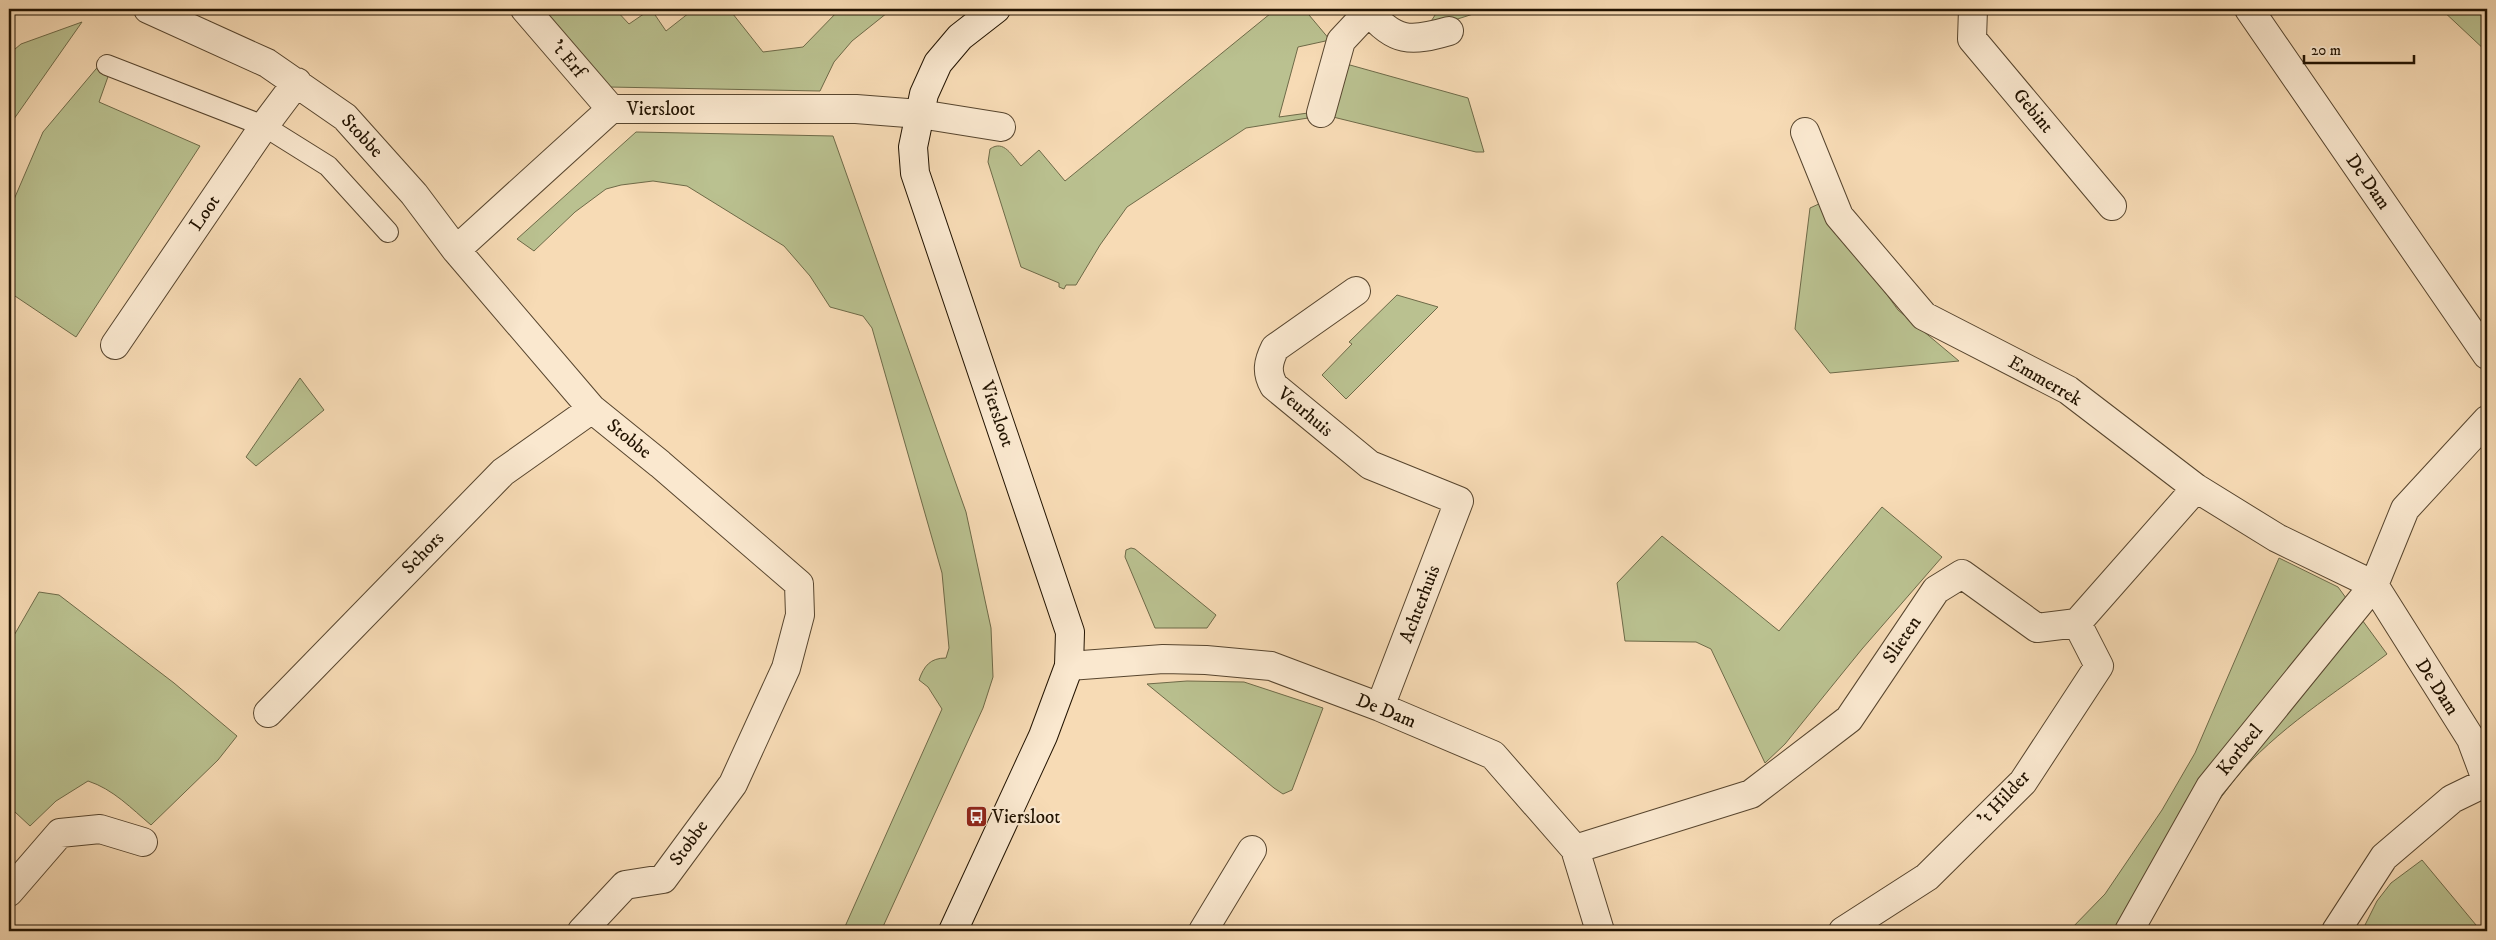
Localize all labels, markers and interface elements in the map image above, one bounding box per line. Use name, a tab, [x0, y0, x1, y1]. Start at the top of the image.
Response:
scale bar	[2304, 32, 2414, 64]
street label: 't Erf	[546, 36, 592, 85]
text: 20 m	[2311, 41, 2341, 60]
street label: Gebint	[2008, 84, 2058, 138]
street label: Viersloot	[626, 98, 695, 121]
street label: Stobbe	[336, 110, 388, 163]
street label: De Dam	[2341, 150, 2395, 214]
street label: Loot	[185, 191, 225, 235]
street label: Emmerrek	[2004, 351, 2086, 412]
street label: Viersloot	[975, 377, 1019, 450]
street label: Veurhuis	[1272, 382, 1337, 442]
street label: Stobbe	[602, 414, 656, 464]
street label: Schors	[397, 527, 449, 579]
street label: Achterhuis	[1395, 562, 1445, 646]
street label: Slieten	[1878, 612, 1926, 668]
street label: De Dam	[2410, 654, 2464, 720]
street label: De Dam	[1353, 689, 1419, 733]
street label: Korbeel	[2212, 719, 2268, 780]
street label: 't Hilder	[1973, 766, 2035, 830]
bus stop icon: Viersloot	[964, 805, 988, 829]
place label: Viersloot	[991, 806, 1060, 829]
street label: Stobbe	[665, 816, 713, 870]

